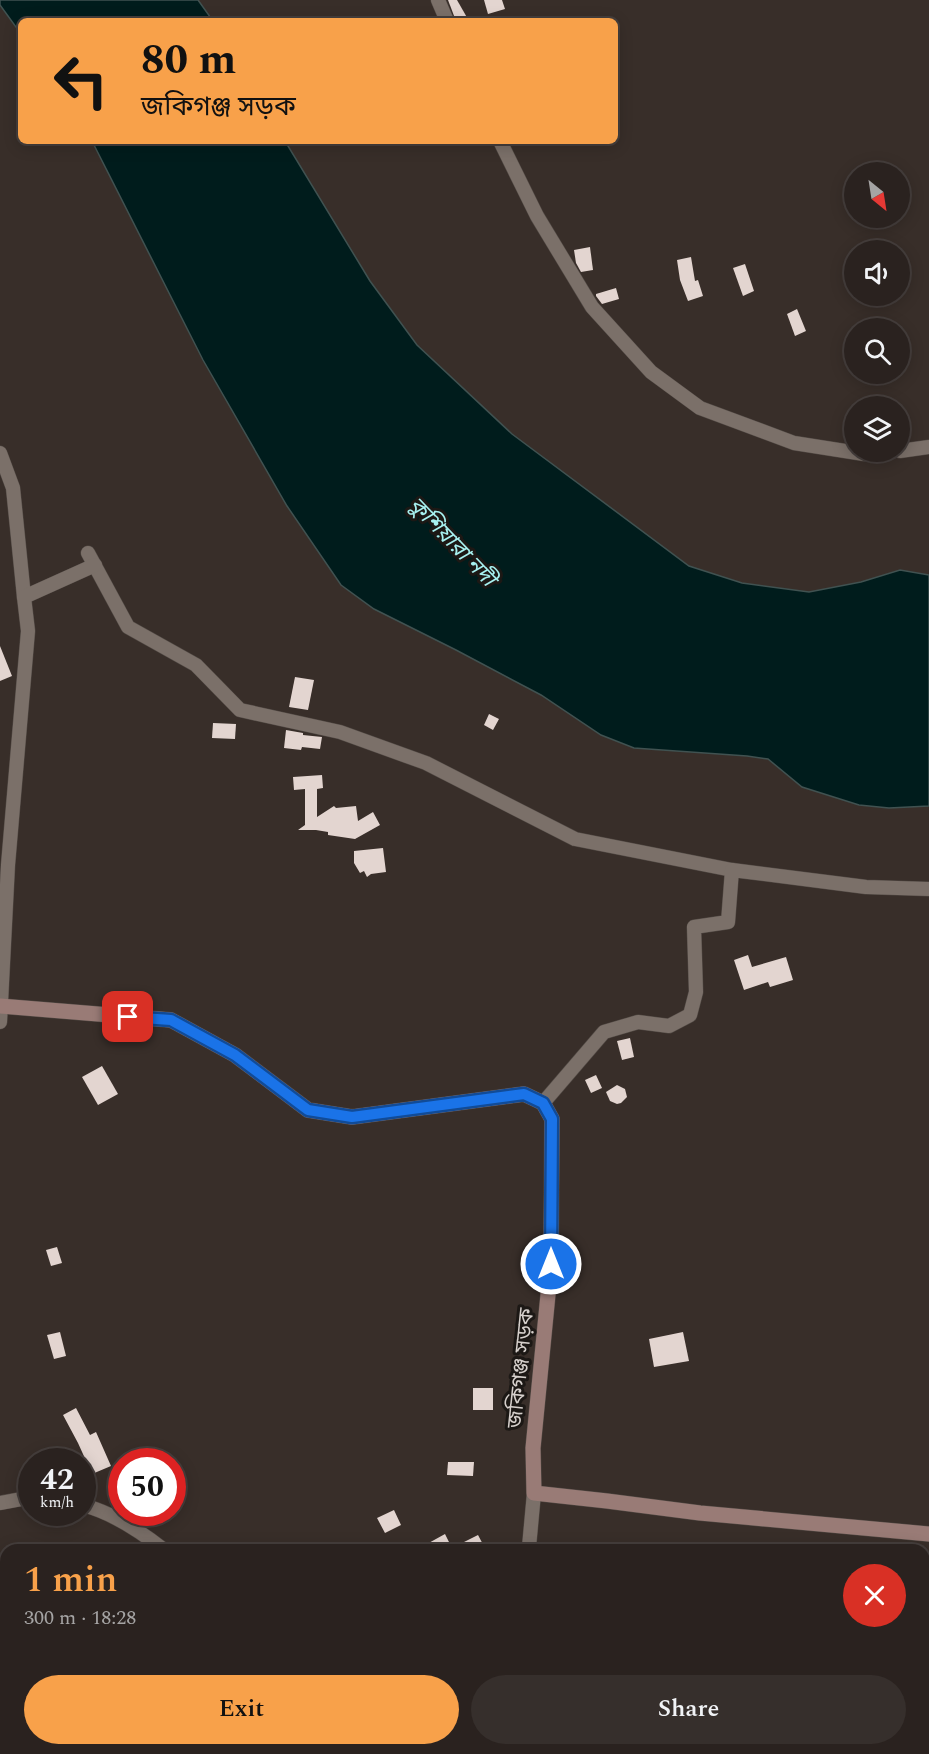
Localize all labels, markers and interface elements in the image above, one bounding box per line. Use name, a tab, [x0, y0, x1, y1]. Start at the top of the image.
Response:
text: 80 m	[141, 29, 236, 92]
icon: left	[42, 42, 120, 120]
text: জকিগঞ্জ সড়ক	[141, 86, 296, 128]
north arrow	[844, 162, 910, 228]
map controls	[844, 162, 910, 462]
button: sound	[844, 240, 910, 306]
button: search	[844, 318, 910, 384]
button: layers	[844, 396, 910, 462]
water label: কুশিয়ারা নদী	[401, 490, 506, 597]
pin	[102, 991, 153, 1042]
icon: arrive	[111, 1000, 144, 1033]
position arrow	[519, 1232, 583, 1296]
street label: জকিগঞ্জ সড়ক	[499, 1305, 543, 1431]
speed limit sign: 50	[108, 1448, 186, 1526]
text: 42	[40, 1457, 74, 1503]
text: km/h	[40, 1491, 74, 1514]
text: 1 min	[24, 1553, 117, 1608]
button: close	[843, 1564, 906, 1627]
text: 300 m · 18:28	[24, 1603, 136, 1633]
button: Exit	[24, 1675, 459, 1744]
button: Share	[471, 1675, 906, 1744]

